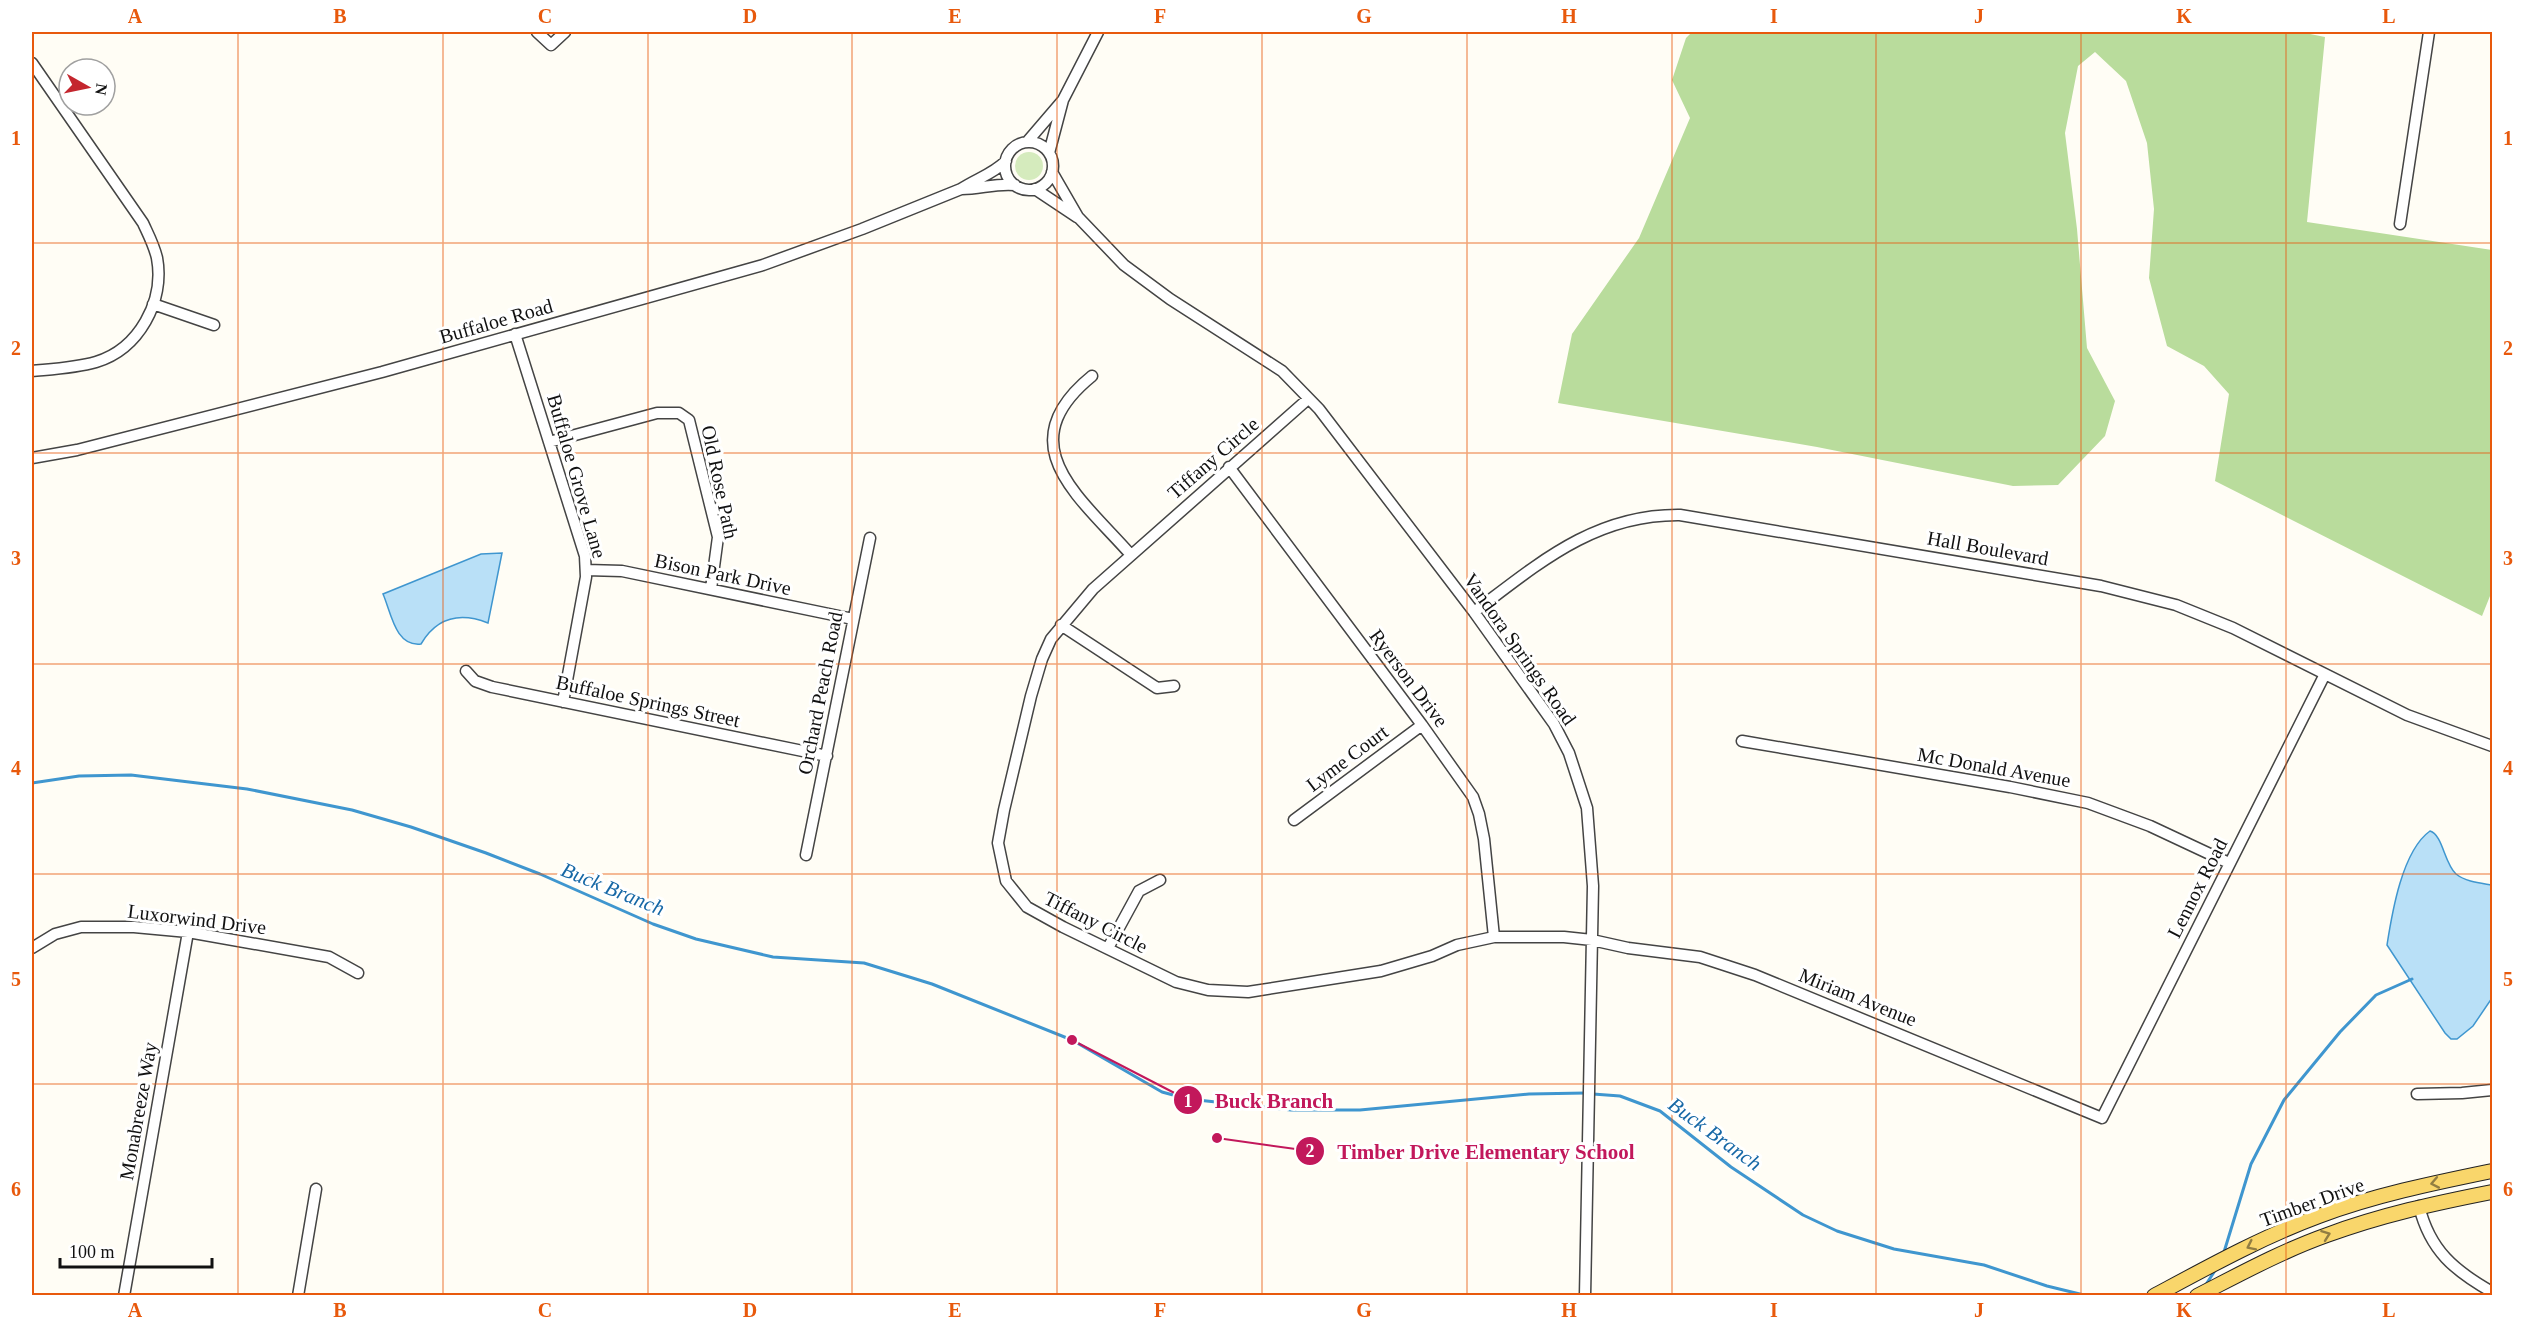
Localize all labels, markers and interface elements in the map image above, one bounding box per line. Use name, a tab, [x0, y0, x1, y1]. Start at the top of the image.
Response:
text: A	[128, 5, 143, 27]
text: B	[333, 5, 347, 27]
text: C	[538, 5, 552, 27]
text: D	[743, 5, 757, 27]
text: E	[948, 5, 962, 27]
text: F	[1154, 5, 1166, 27]
text: G	[1356, 5, 1372, 27]
text: H	[1561, 5, 1577, 27]
text: I	[1770, 5, 1778, 27]
text: J	[1974, 5, 1984, 27]
text: K	[2176, 5, 2192, 27]
text: L	[2382, 5, 2396, 27]
north arrow	[57, 57, 117, 117]
text: N	[92, 82, 111, 97]
text: 1	[11, 127, 21, 149]
text: 1	[2503, 127, 2513, 149]
street label: Buffaloe Road	[437, 294, 555, 348]
text: 2	[11, 337, 21, 359]
text: 2	[2503, 337, 2513, 359]
street label: Buffaloe Grove Lane	[543, 391, 611, 561]
street label: Tiffany Circle	[1163, 413, 1264, 504]
street label: Old Rose Path	[697, 423, 743, 541]
street label: Hall Boulevard	[1926, 527, 2050, 569]
text: 3	[11, 547, 21, 569]
text: 3	[2503, 547, 2513, 569]
street label: Bison Park Drive	[653, 549, 793, 599]
street label: Vandora Springs Road	[1459, 569, 1581, 730]
street label: Orchard Peach Road	[793, 610, 847, 776]
street label: Ryerson Drive	[1364, 625, 1453, 732]
street label: Buffaloe Springs Street	[554, 671, 742, 732]
street label: Lyme Court	[1302, 720, 1393, 797]
street label: Mc Donald Avenue	[1916, 743, 2072, 791]
text: 4	[11, 757, 21, 779]
text: 4	[2503, 757, 2513, 779]
street label: Lennox Road	[2163, 835, 2231, 941]
water label: Buck Branch	[558, 857, 668, 921]
street label: Tiffany Circle	[1040, 887, 1151, 958]
street label: Luxorwind Drive	[126, 900, 268, 938]
street label: Miriam Avenue	[1796, 963, 1920, 1031]
text: 5	[11, 968, 21, 990]
text: 5	[2503, 968, 2513, 990]
street label: Monabreeze Way	[115, 1040, 162, 1182]
callout: Buck Branch	[1173, 1081, 1345, 1120]
text: Buck Branch	[1215, 1089, 1334, 1113]
text: 1	[1184, 1091, 1193, 1111]
water label: Buck Branch	[1664, 1092, 1766, 1176]
callout: Timber Drive Elementary School	[1295, 1132, 1647, 1171]
text: Timber Drive Elementary School	[1337, 1140, 1635, 1164]
text: 2	[1306, 1141, 1315, 1161]
street label: Timber Drive	[2257, 1173, 2367, 1231]
one-way arrow	[2430, 1176, 2440, 1189]
text: 6	[11, 1178, 21, 1200]
text: 6	[2503, 1178, 2513, 1200]
one-way arrow	[2321, 1230, 2331, 1243]
scale bar	[60, 1231, 212, 1269]
one-way arrow	[2246, 1238, 2257, 1250]
text: 100 m	[69, 1242, 115, 1262]
text: A	[128, 1299, 143, 1321]
text: B	[333, 1299, 347, 1321]
text: C	[538, 1299, 552, 1321]
text: D	[743, 1299, 757, 1321]
text: E	[948, 1299, 962, 1321]
text: F	[1154, 1299, 1166, 1321]
text: G	[1356, 1299, 1372, 1321]
text: H	[1561, 1299, 1577, 1321]
text: I	[1770, 1299, 1778, 1321]
text: J	[1974, 1299, 1984, 1321]
text: K	[2176, 1299, 2192, 1321]
text: L	[2382, 1299, 2396, 1321]

